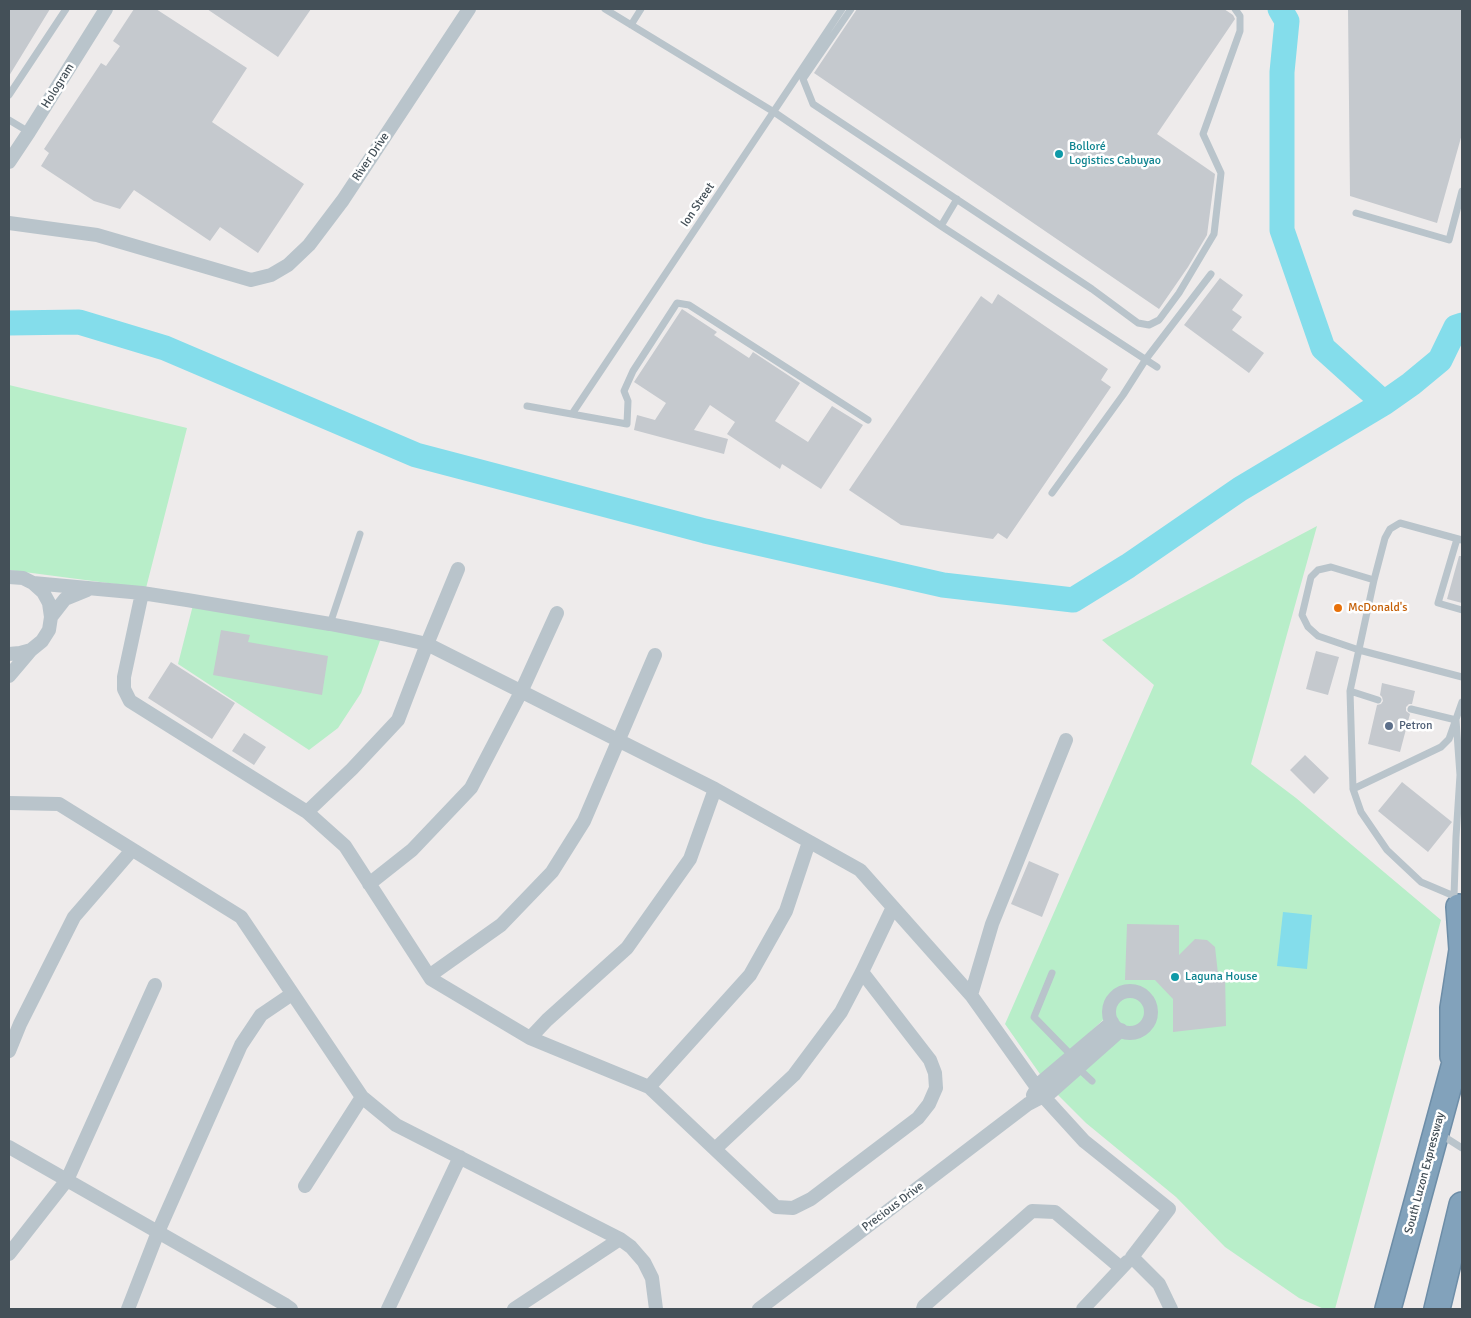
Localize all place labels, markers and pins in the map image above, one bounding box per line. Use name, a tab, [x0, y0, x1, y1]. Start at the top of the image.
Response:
place label: Bolloré Logistics Cabuyao	[1069, 140, 1161, 168]
marker: Bolloré Logistics Cabuyao	[1053, 148, 1065, 160]
place label: McDonald's	[1348, 601, 1408, 615]
marker: McDonald's	[1332, 602, 1344, 614]
place label: Petron	[1399, 719, 1433, 733]
marker: Petron	[1383, 720, 1395, 732]
place label: Laguna House	[1185, 970, 1258, 984]
marker: Laguna House	[1169, 971, 1181, 983]

